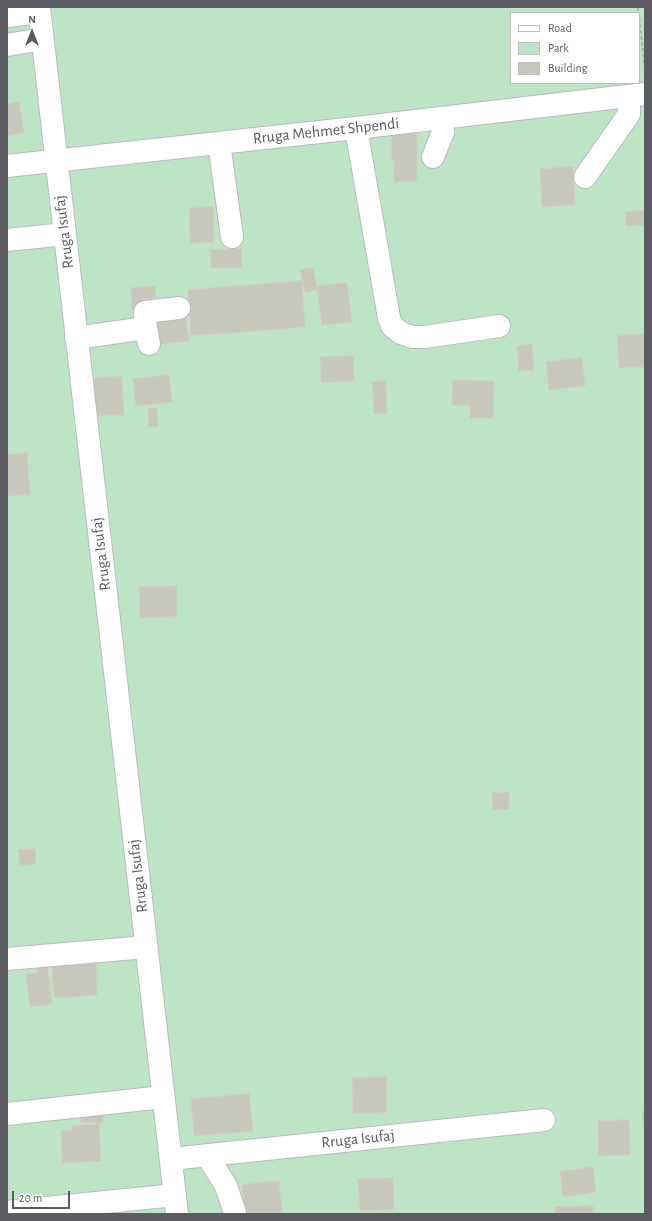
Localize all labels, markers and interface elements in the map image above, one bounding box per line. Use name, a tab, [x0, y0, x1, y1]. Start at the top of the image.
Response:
north arrow	[12, 12, 52, 52]
legend	[510, 12, 640, 84]
text: N	[28, 14, 36, 25]
text: Road	[548, 22, 572, 34]
text: Park	[548, 42, 569, 54]
text: Building	[548, 62, 588, 74]
street label: Rruga Mehmet Shpendi	[252, 114, 400, 148]
street label: Rruga Isufaj	[50, 194, 78, 270]
street label: Rruga Isufaj	[87, 516, 115, 592]
street label: Rruga Isufaj	[124, 838, 152, 914]
street label: Rruga Isufaj	[320, 1126, 396, 1152]
scale bar	[14, 1183, 72, 1209]
text: 20 m	[19, 1192, 42, 1204]

